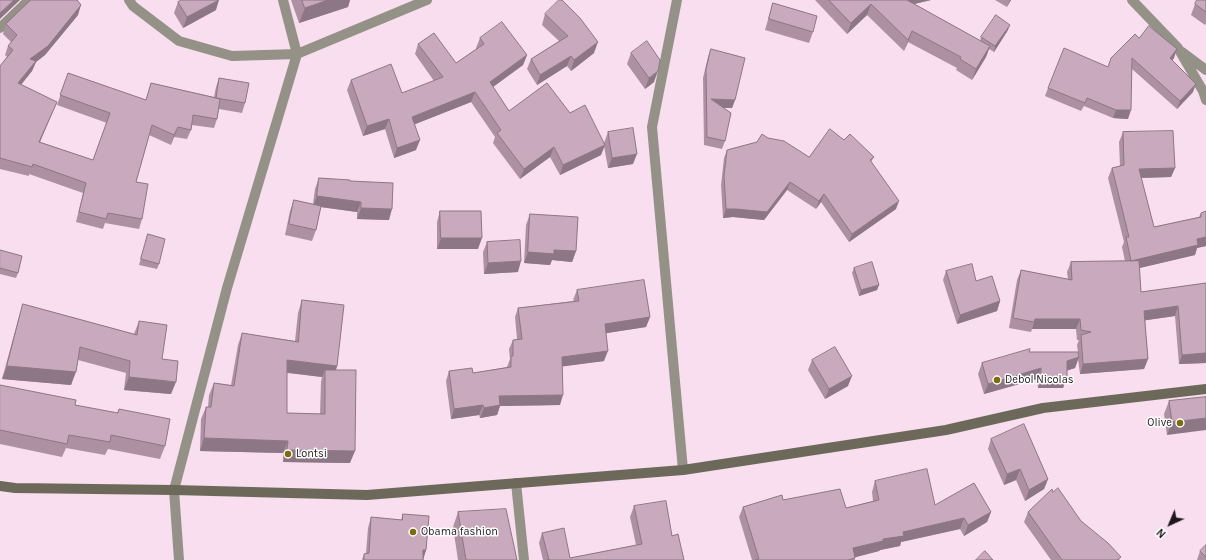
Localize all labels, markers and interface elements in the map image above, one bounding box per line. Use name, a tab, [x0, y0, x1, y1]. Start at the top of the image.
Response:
place label: Debol Nicolas	[1005, 373, 1074, 387]
marker: Debol Nicolas	[992, 375, 1002, 385]
place label: Olive	[1147, 416, 1172, 430]
marker: Olive	[1175, 418, 1185, 428]
place label: Lontsi	[296, 447, 327, 461]
marker: Lontsi	[283, 449, 293, 459]
north arrow	[1150, 504, 1190, 544]
place label: Obama fashion	[421, 525, 498, 539]
text: N	[1154, 526, 1169, 540]
marker: Obama fashion	[408, 527, 418, 537]

